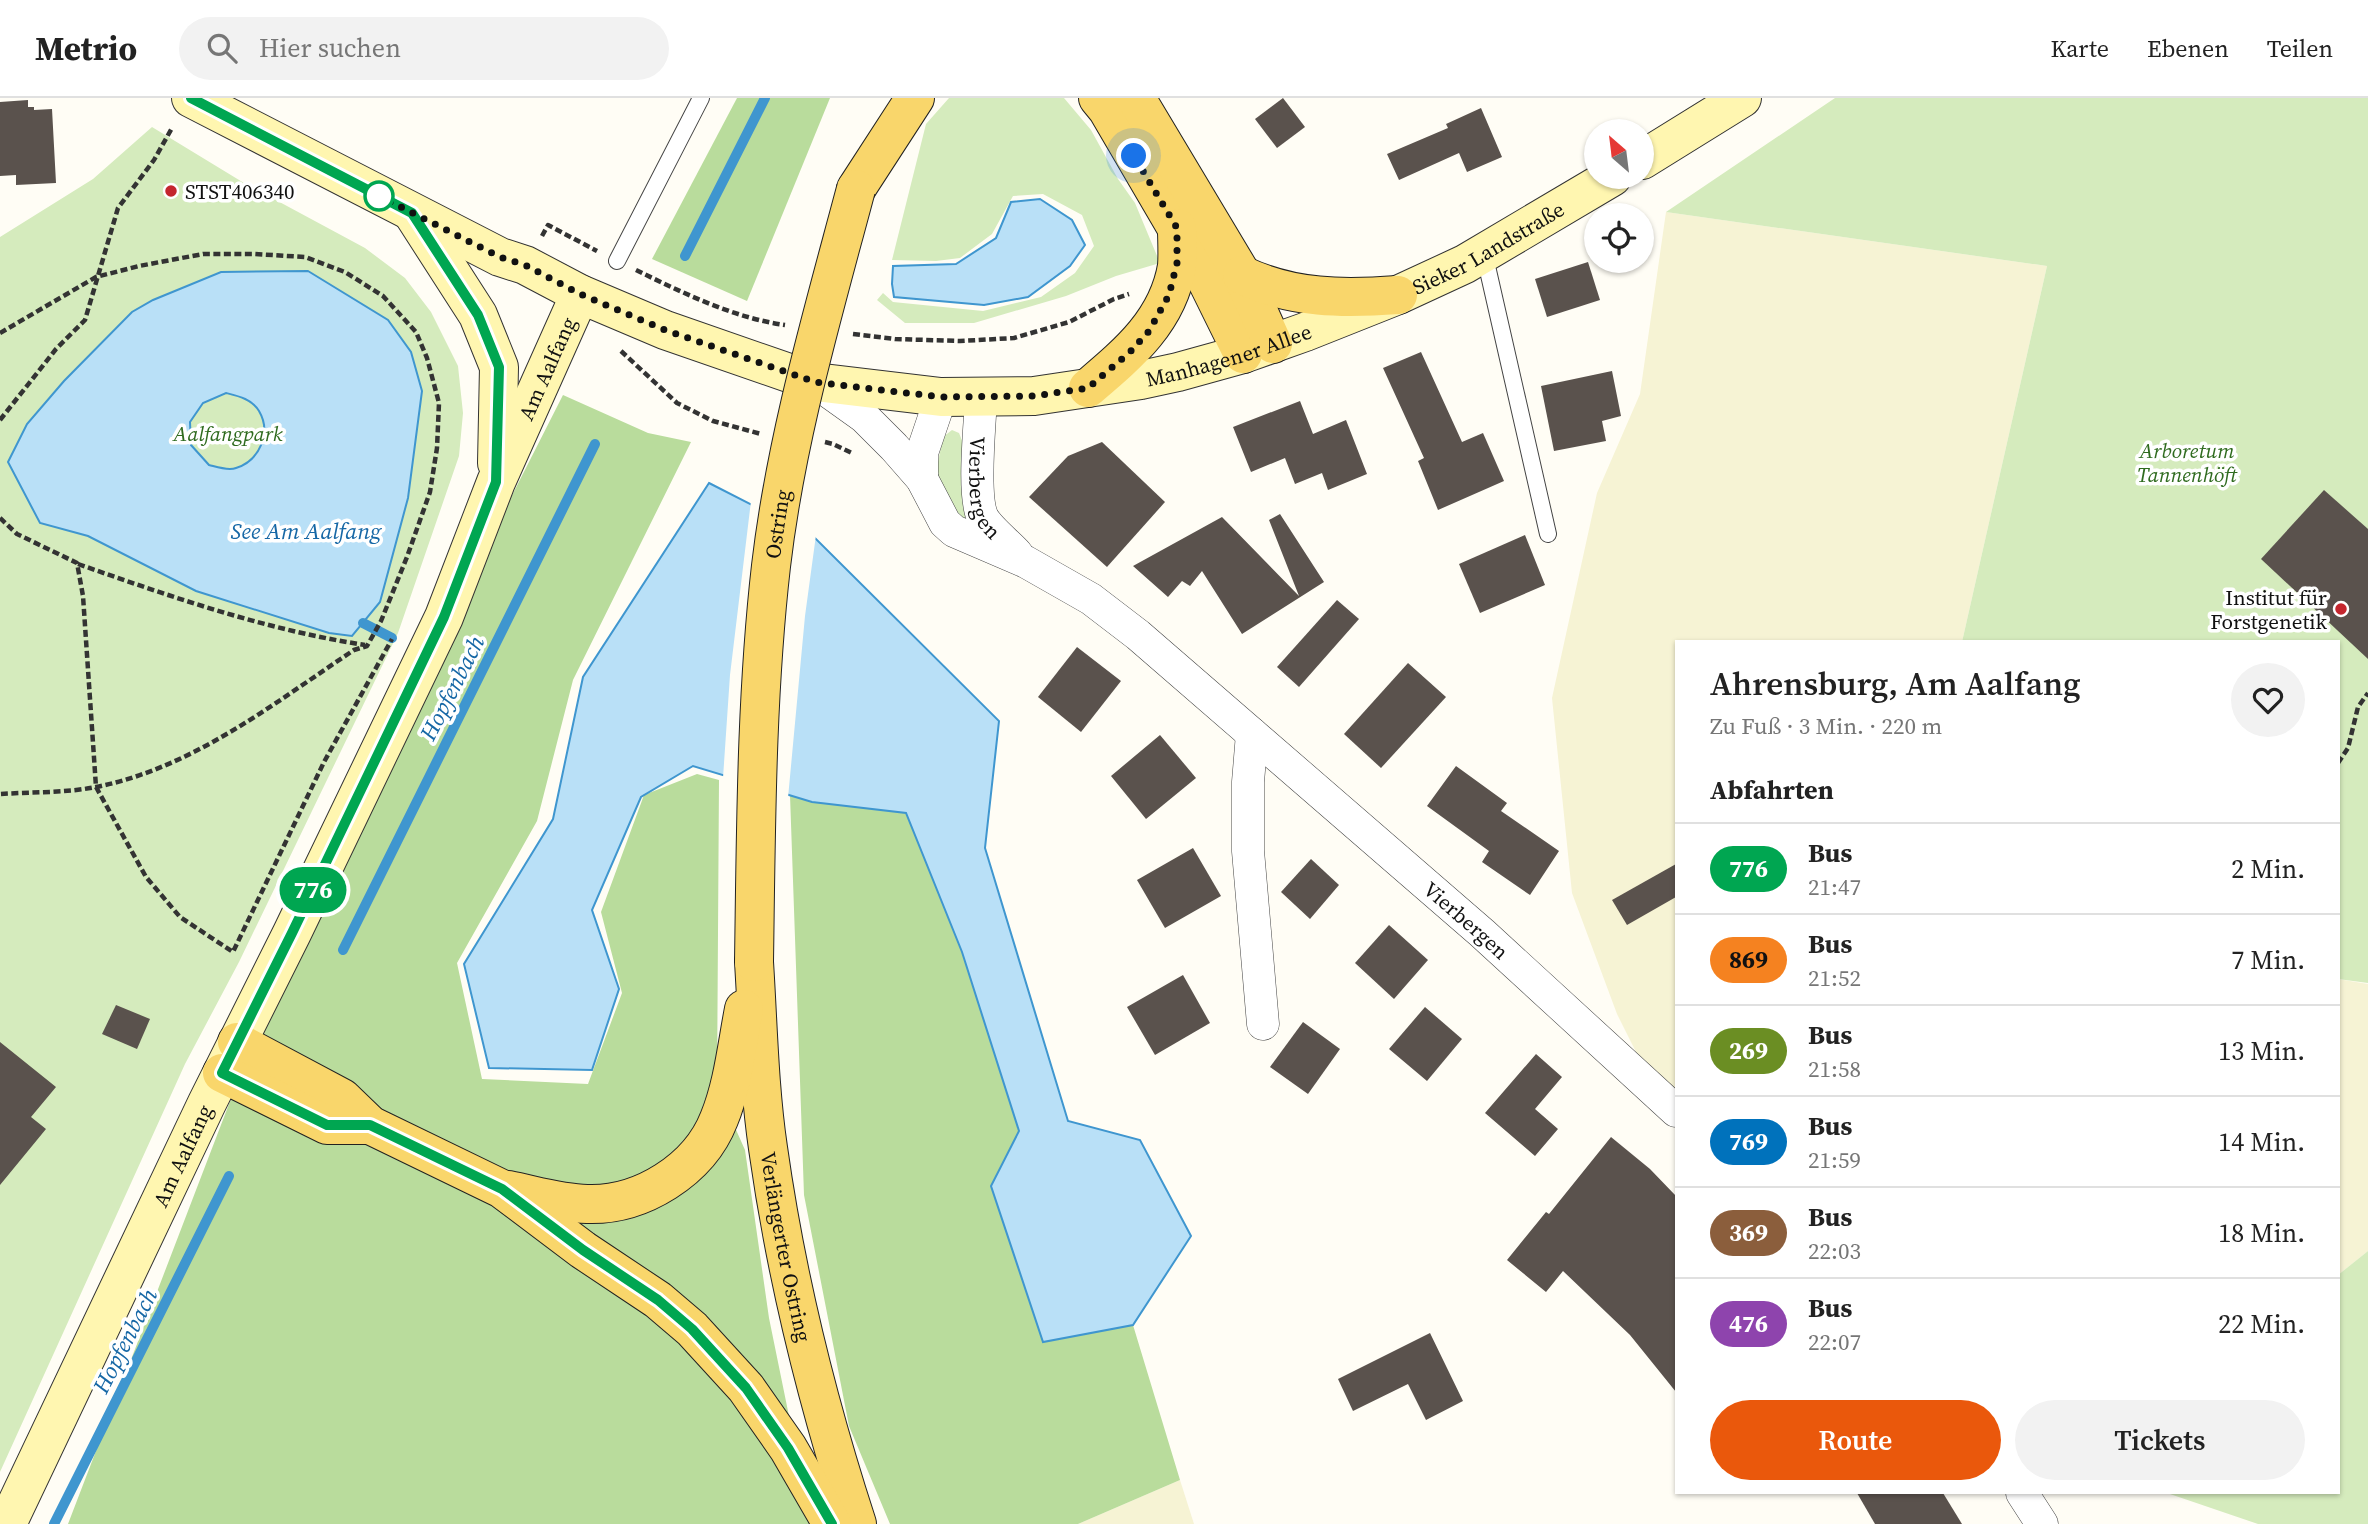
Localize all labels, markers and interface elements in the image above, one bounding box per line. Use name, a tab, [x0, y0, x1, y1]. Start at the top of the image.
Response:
search box	[179, 17, 669, 80]
text: Metrio	[35, 26, 137, 71]
icon: search	[203, 29, 241, 67]
text: Hier suchen	[259, 30, 401, 66]
text: Karte	[2050, 32, 2109, 65]
text: Ebenen	[2147, 32, 2229, 65]
text: Teilen	[2267, 32, 2333, 65]
north arrow	[1584, 119, 1654, 189]
map controls	[1584, 119, 1654, 273]
your location	[1116, 138, 1151, 173]
place label: STST406340	[185, 177, 294, 206]
unlabelled marker	[364, 181, 394, 211]
marker: STST406340	[163, 183, 179, 199]
street label: Sieker Landstraße	[1407, 194, 1569, 301]
button: locate	[1584, 203, 1654, 273]
street label: Am Aalfang	[511, 312, 583, 425]
street label: Manhagener Allee	[1143, 316, 1316, 393]
park label: Aalfangpark	[172, 419, 283, 448]
street label: Vierbergen	[963, 436, 1008, 545]
park label: Arboretum Tannenhöft	[2137, 436, 2238, 489]
street label: Ostring	[758, 487, 797, 560]
water label: See Am Aalfang	[231, 515, 382, 547]
place label: Institut für Forstgenetik	[2210, 583, 2328, 636]
marker: Institut für Forstgenetik	[2333, 601, 2349, 617]
water label: Hopfenbach	[411, 630, 492, 747]
text: Ahrensburg, Am Aalfang	[1710, 661, 2081, 706]
button: heart	[2231, 663, 2305, 737]
text: Zu Fuß · 3 Min. · 220 m	[1710, 710, 1942, 742]
text: Abfahrten	[1710, 772, 1834, 808]
text: Bus	[1808, 835, 1852, 871]
text: 2 Min.	[2231, 851, 2305, 887]
text: 776	[1729, 852, 1768, 885]
line badge: 776	[273, 867, 353, 913]
text: 21:47	[1808, 871, 1861, 903]
text: 776	[293, 873, 333, 906]
street label: Vierbergen	[1417, 874, 1516, 966]
text: Bus	[1808, 926, 1852, 962]
text: 7 Min.	[2231, 942, 2305, 978]
text: 869	[1729, 943, 1768, 976]
text: 21:52	[1808, 962, 1861, 994]
text: Bus	[1808, 1017, 1852, 1053]
text: 13 Min.	[2218, 1033, 2305, 1069]
text: 269	[1729, 1034, 1768, 1067]
text: 21:58	[1808, 1053, 1861, 1085]
street label: Am Aalfang	[145, 1099, 219, 1211]
text: Bus	[1808, 1108, 1852, 1144]
text: 14 Min.	[2218, 1124, 2305, 1160]
text: 769	[1729, 1125, 1768, 1158]
text: 21:59	[1808, 1144, 1861, 1176]
street label: Verlängerter Ostring	[754, 1150, 819, 1345]
text: Bus	[1808, 1199, 1852, 1235]
text: 18 Min.	[2218, 1215, 2305, 1251]
text: 369	[1729, 1216, 1768, 1249]
text: 22:03	[1808, 1235, 1861, 1267]
water label: Hopfenbach	[84, 1283, 165, 1400]
text: Bus	[1808, 1290, 1852, 1326]
text: 22 Min.	[2218, 1306, 2305, 1342]
text: 476	[1729, 1307, 1768, 1340]
text: 22:07	[1808, 1326, 1861, 1358]
button: Route	[1710, 1400, 2001, 1480]
button: Tickets	[2015, 1400, 2305, 1480]

